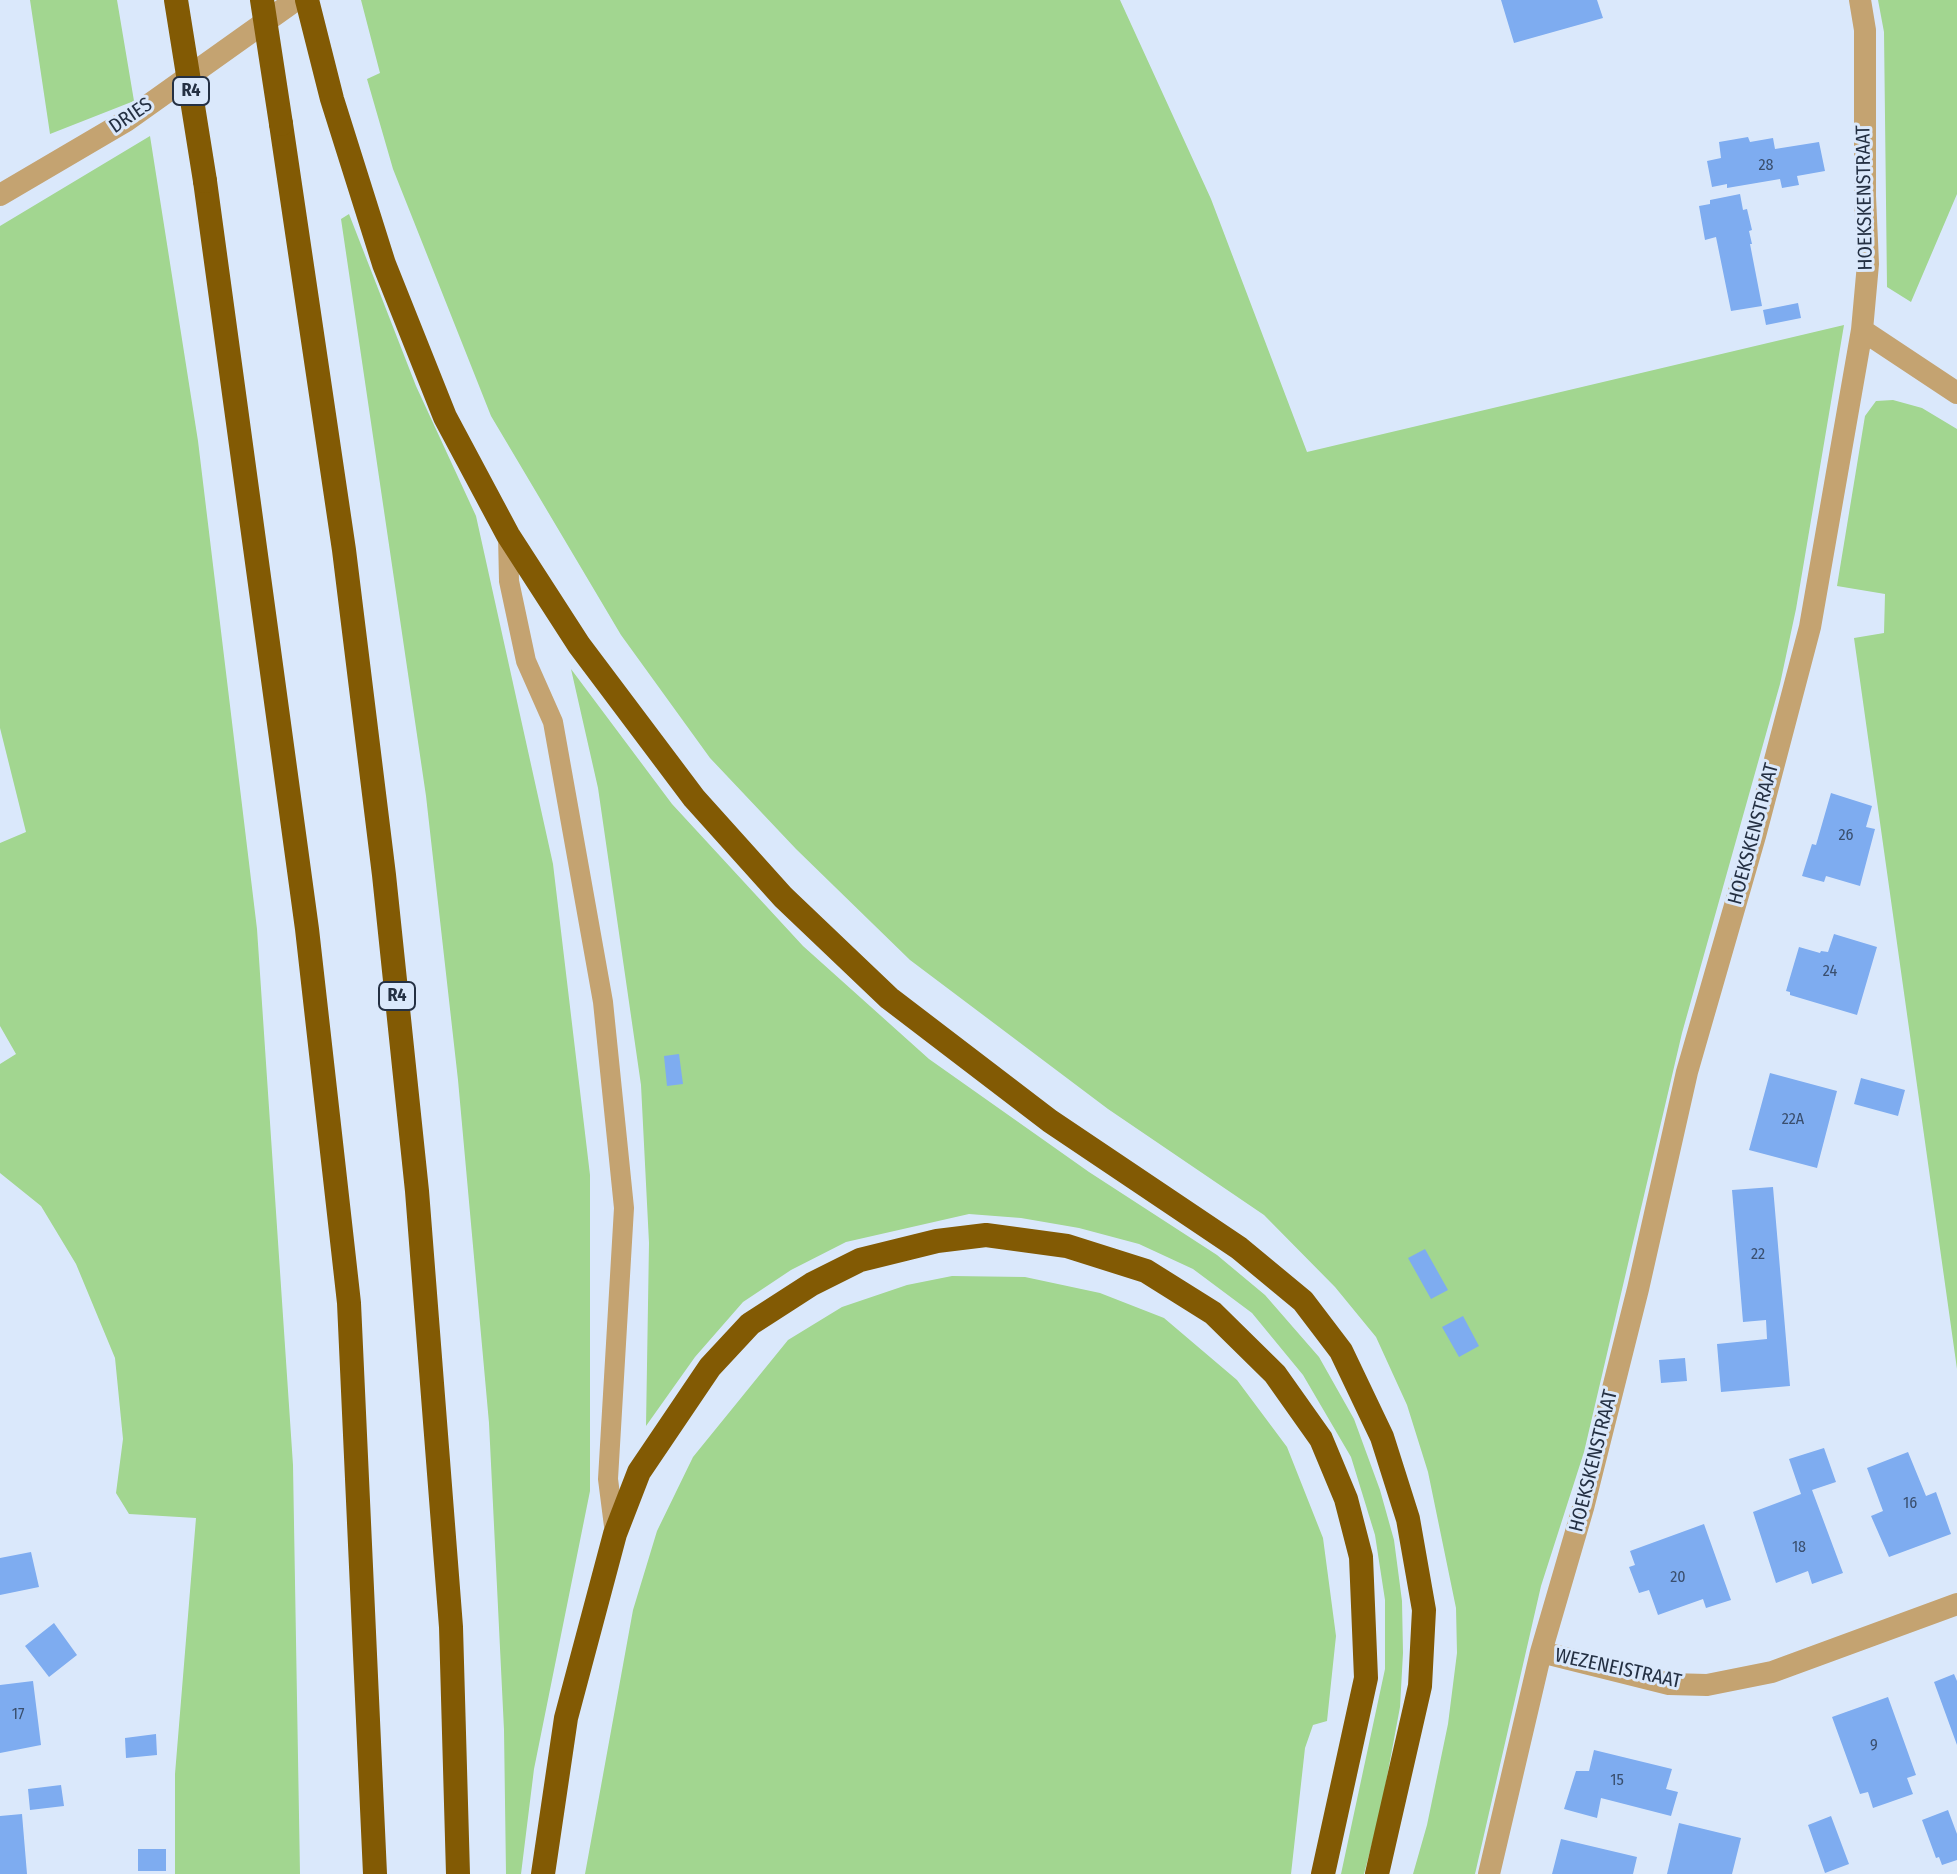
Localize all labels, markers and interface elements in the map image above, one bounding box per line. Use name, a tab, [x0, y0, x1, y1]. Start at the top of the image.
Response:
road number: R4	[173, 77, 209, 105]
street label: DRIES	[105, 93, 157, 139]
street label: HOEKSKENSTRAAT	[1852, 125, 1878, 271]
house number: 28	[1758, 156, 1774, 176]
street label: HOEKSKENSTRAAT	[1724, 761, 1784, 907]
house number: 26	[1839, 826, 1853, 846]
house number: 24	[1823, 962, 1837, 982]
road number: R4	[379, 982, 415, 1010]
house number: 22A	[1782, 1110, 1804, 1130]
house number: 22	[1751, 1245, 1765, 1265]
street label: HOEKSKENSTRAAT	[1565, 1388, 1623, 1534]
house number: 16	[1903, 1494, 1917, 1514]
house number: 18	[1792, 1538, 1806, 1558]
house number: 20	[1670, 1568, 1686, 1588]
street label: WEZENEISTRAAT	[1553, 1644, 1683, 1694]
house number: 17	[12, 1705, 24, 1725]
house number: 9	[1870, 1736, 1878, 1756]
house number: 15	[1610, 1771, 1624, 1791]

